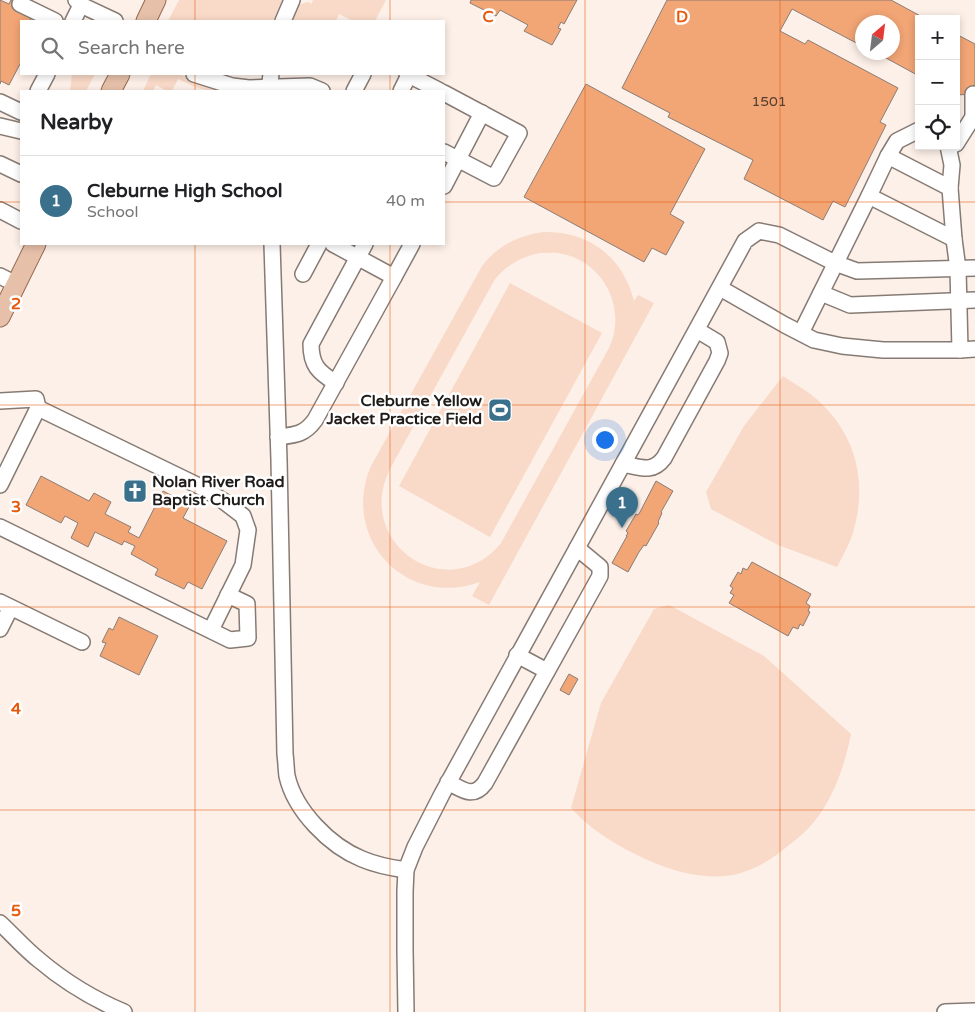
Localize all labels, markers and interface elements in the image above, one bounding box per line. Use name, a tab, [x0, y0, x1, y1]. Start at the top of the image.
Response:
text: C	[482, 7, 494, 27]
text: D	[676, 7, 688, 27]
north arrow	[855, 15, 900, 60]
map controls	[915, 15, 960, 150]
button: +	[915, 15, 960, 60]
search box	[20, 20, 445, 75]
icon: search	[38, 34, 66, 62]
text: Search here	[78, 37, 185, 59]
button: −	[915, 60, 960, 105]
house number: 1501	[751, 93, 787, 110]
button: locate	[915, 105, 960, 150]
text: Nearby	[40, 110, 113, 135]
text: Cleburne High School	[87, 180, 282, 202]
text: 1	[51, 191, 61, 211]
text: 40 m	[386, 191, 425, 211]
text: School	[87, 202, 139, 222]
text: 2	[11, 294, 21, 314]
place label: Cleburne Yellow Jacket Practice Field	[325, 391, 482, 429]
sports icon: Cleburne Yellow Jacket Practice Field	[487, 397, 513, 423]
your location	[592, 427, 618, 453]
place label: Nolan River Road Baptist Church	[152, 472, 285, 510]
church icon: Nolan River Road Baptist Church	[122, 478, 148, 504]
pin: 1	[606, 487, 638, 528]
text: 3	[11, 497, 21, 517]
text: 4	[11, 699, 21, 719]
text: 5	[11, 901, 21, 921]

